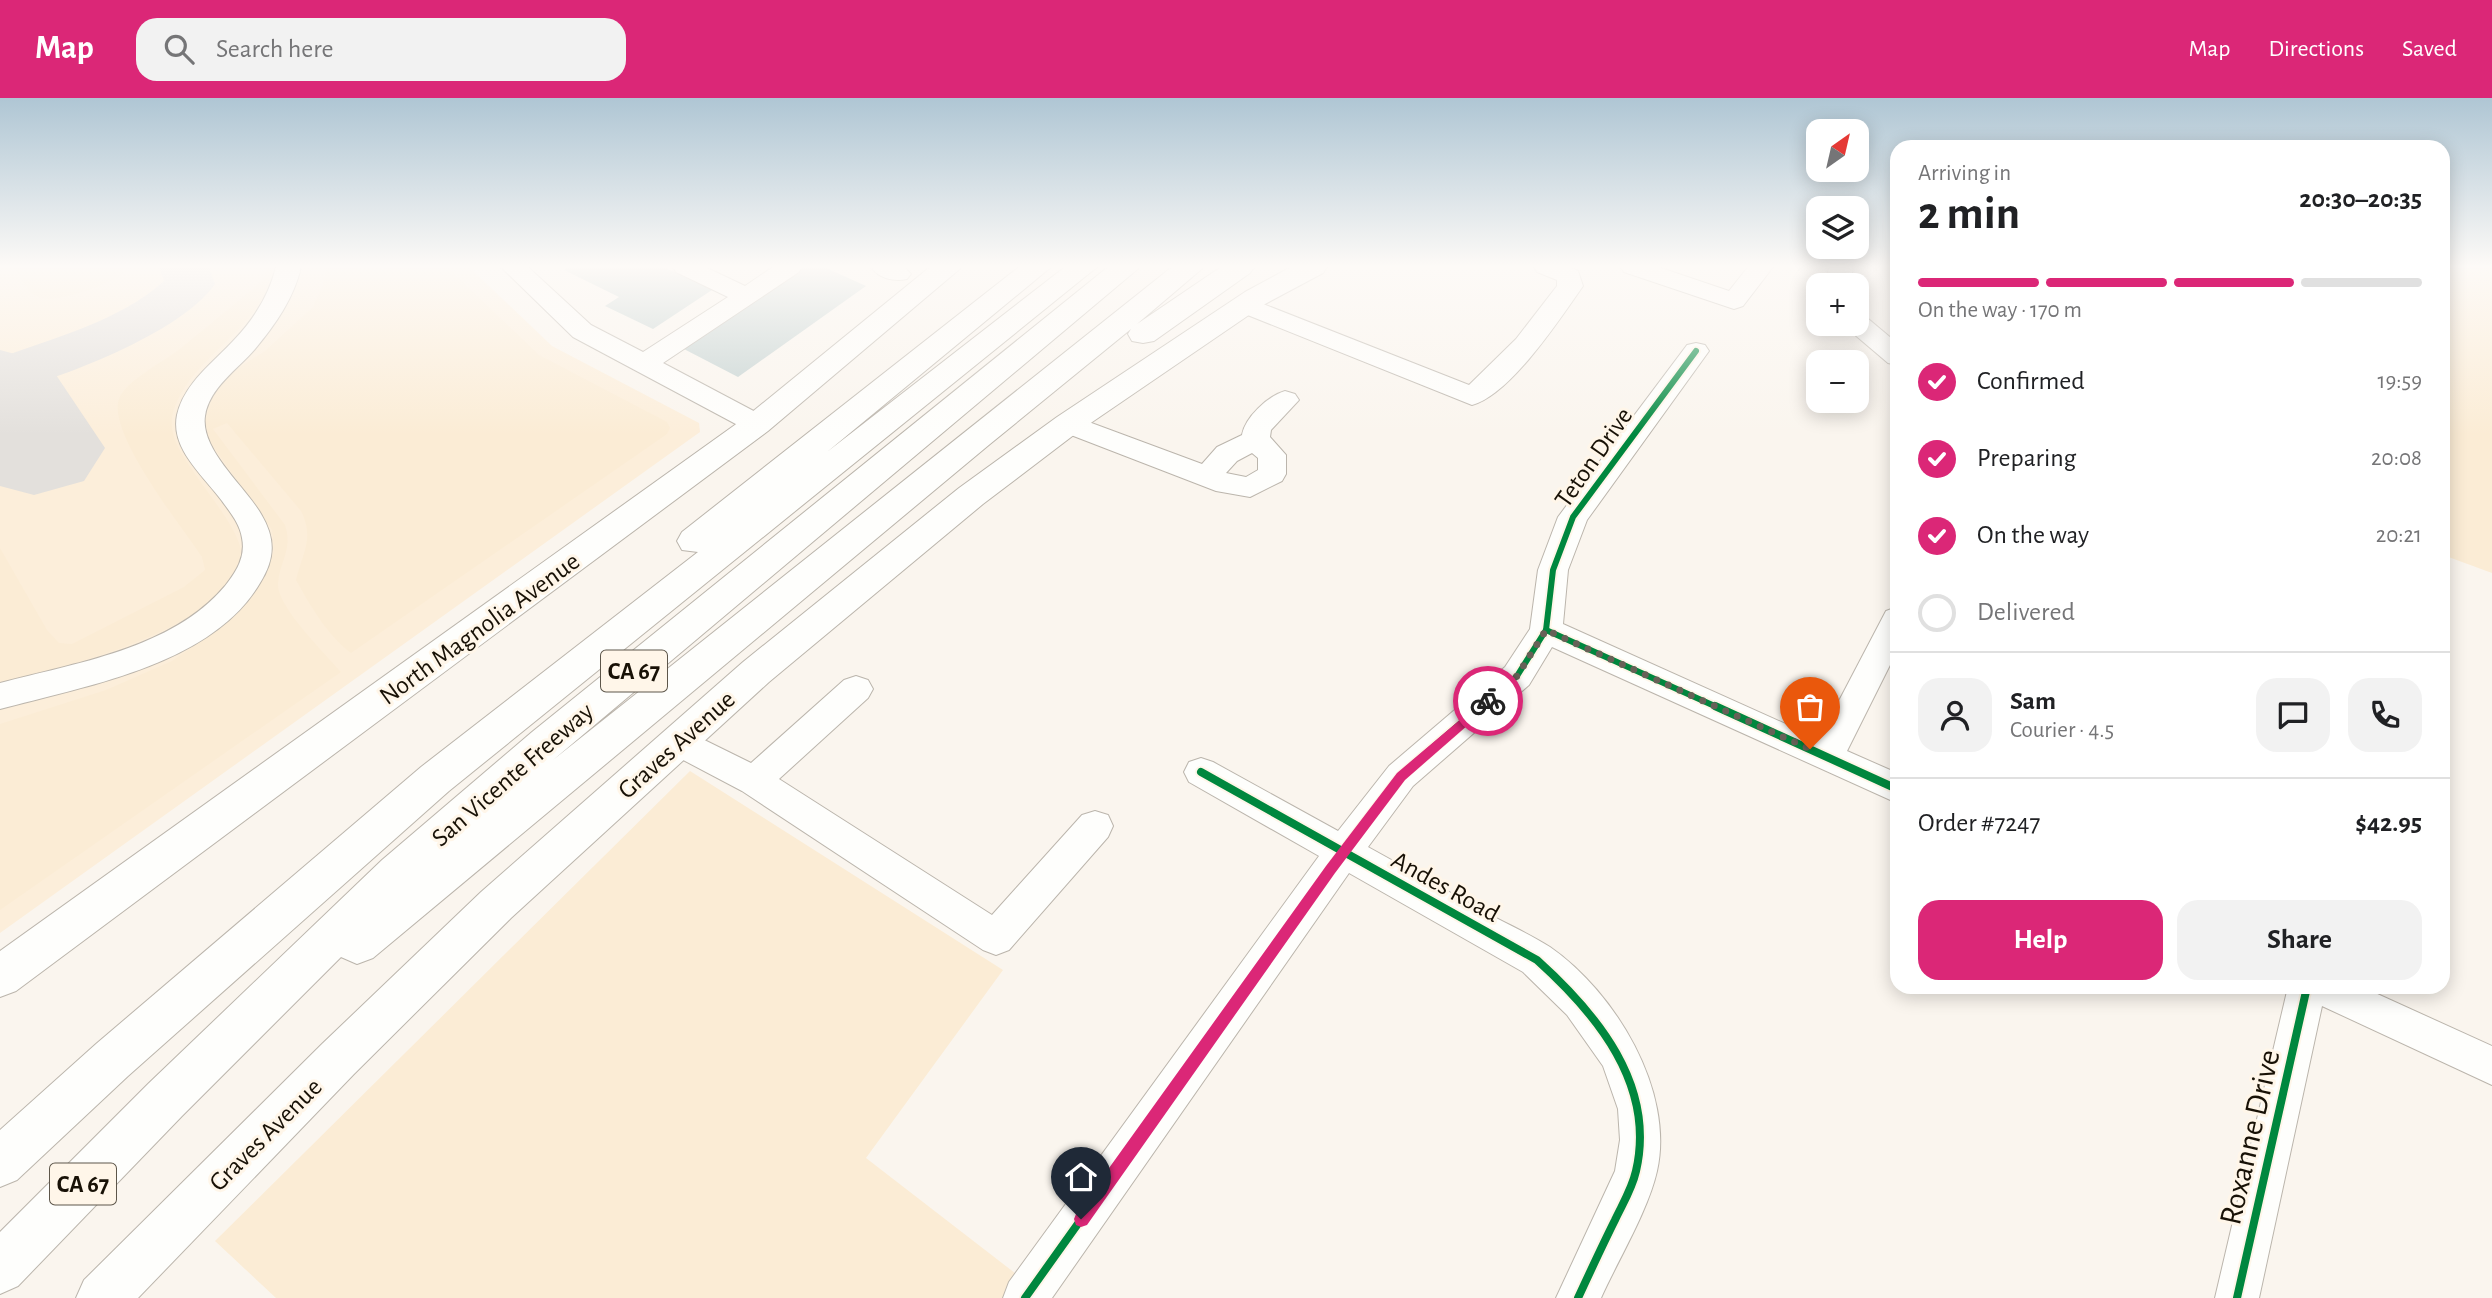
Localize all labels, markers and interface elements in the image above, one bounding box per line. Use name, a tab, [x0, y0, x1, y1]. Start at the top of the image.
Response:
search box	[136, 18, 626, 81]
icon: search	[160, 30, 198, 68]
text: Map	[35, 32, 94, 65]
text: Search here	[216, 36, 334, 62]
text: Map	[2188, 37, 2230, 61]
text: Directions	[2268, 37, 2364, 61]
text: Saved	[2402, 37, 2457, 61]
north arrow	[1806, 119, 1869, 182]
map controls	[1806, 119, 1869, 413]
text: Arriving in	[1918, 162, 2011, 185]
text: 20:30–20:35	[2299, 186, 2422, 212]
text: 2 min	[1918, 191, 2020, 237]
button: layers	[1806, 196, 1869, 259]
button: +	[1806, 273, 1869, 336]
text: On the way · 170 m	[1918, 299, 2082, 322]
button: −	[1806, 350, 1869, 413]
icon: check	[1918, 363, 1956, 401]
text: Confirmed	[1977, 368, 2085, 394]
text: 19:59	[2378, 370, 2422, 393]
street label: Teton Drive	[1550, 403, 1638, 512]
icon: check	[1918, 440, 1956, 478]
text: Preparing	[1977, 445, 2076, 471]
text: 20:08	[2371, 447, 2422, 470]
icon: check	[1918, 517, 1956, 555]
text: On the way	[1977, 522, 2089, 548]
text: 20:21	[2376, 524, 2422, 547]
street label: North Magnolia Avenue	[375, 548, 584, 710]
text: Delivered	[1977, 599, 2075, 625]
road number: CA 67	[601, 650, 667, 692]
courier	[1453, 666, 1523, 736]
pin	[1780, 677, 1840, 749]
button: person	[1918, 678, 1992, 752]
button: chat	[2256, 678, 2330, 752]
button: phone	[2348, 678, 2422, 752]
icon: bike	[1469, 682, 1507, 720]
street label: Graves Avenue	[613, 686, 740, 804]
icon: bag	[1791, 688, 1829, 726]
text: Sam	[2010, 688, 2056, 714]
street label: San Vicente Freeway	[427, 698, 598, 852]
text: Courier · 4.5	[2010, 719, 2114, 742]
text: Order #7247	[1918, 810, 2040, 836]
text: $42.95	[2355, 810, 2422, 836]
street label: Andes Road	[1387, 847, 1504, 927]
button: Help	[1918, 900, 2163, 980]
button: Share	[2177, 900, 2422, 980]
street label: Roxanne Drive	[2214, 1046, 2286, 1228]
street label: Graves Avenue	[204, 1073, 327, 1196]
pin	[1051, 1147, 1111, 1219]
icon: home	[1062, 1158, 1100, 1196]
road number: CA 67	[50, 1164, 116, 1204]

